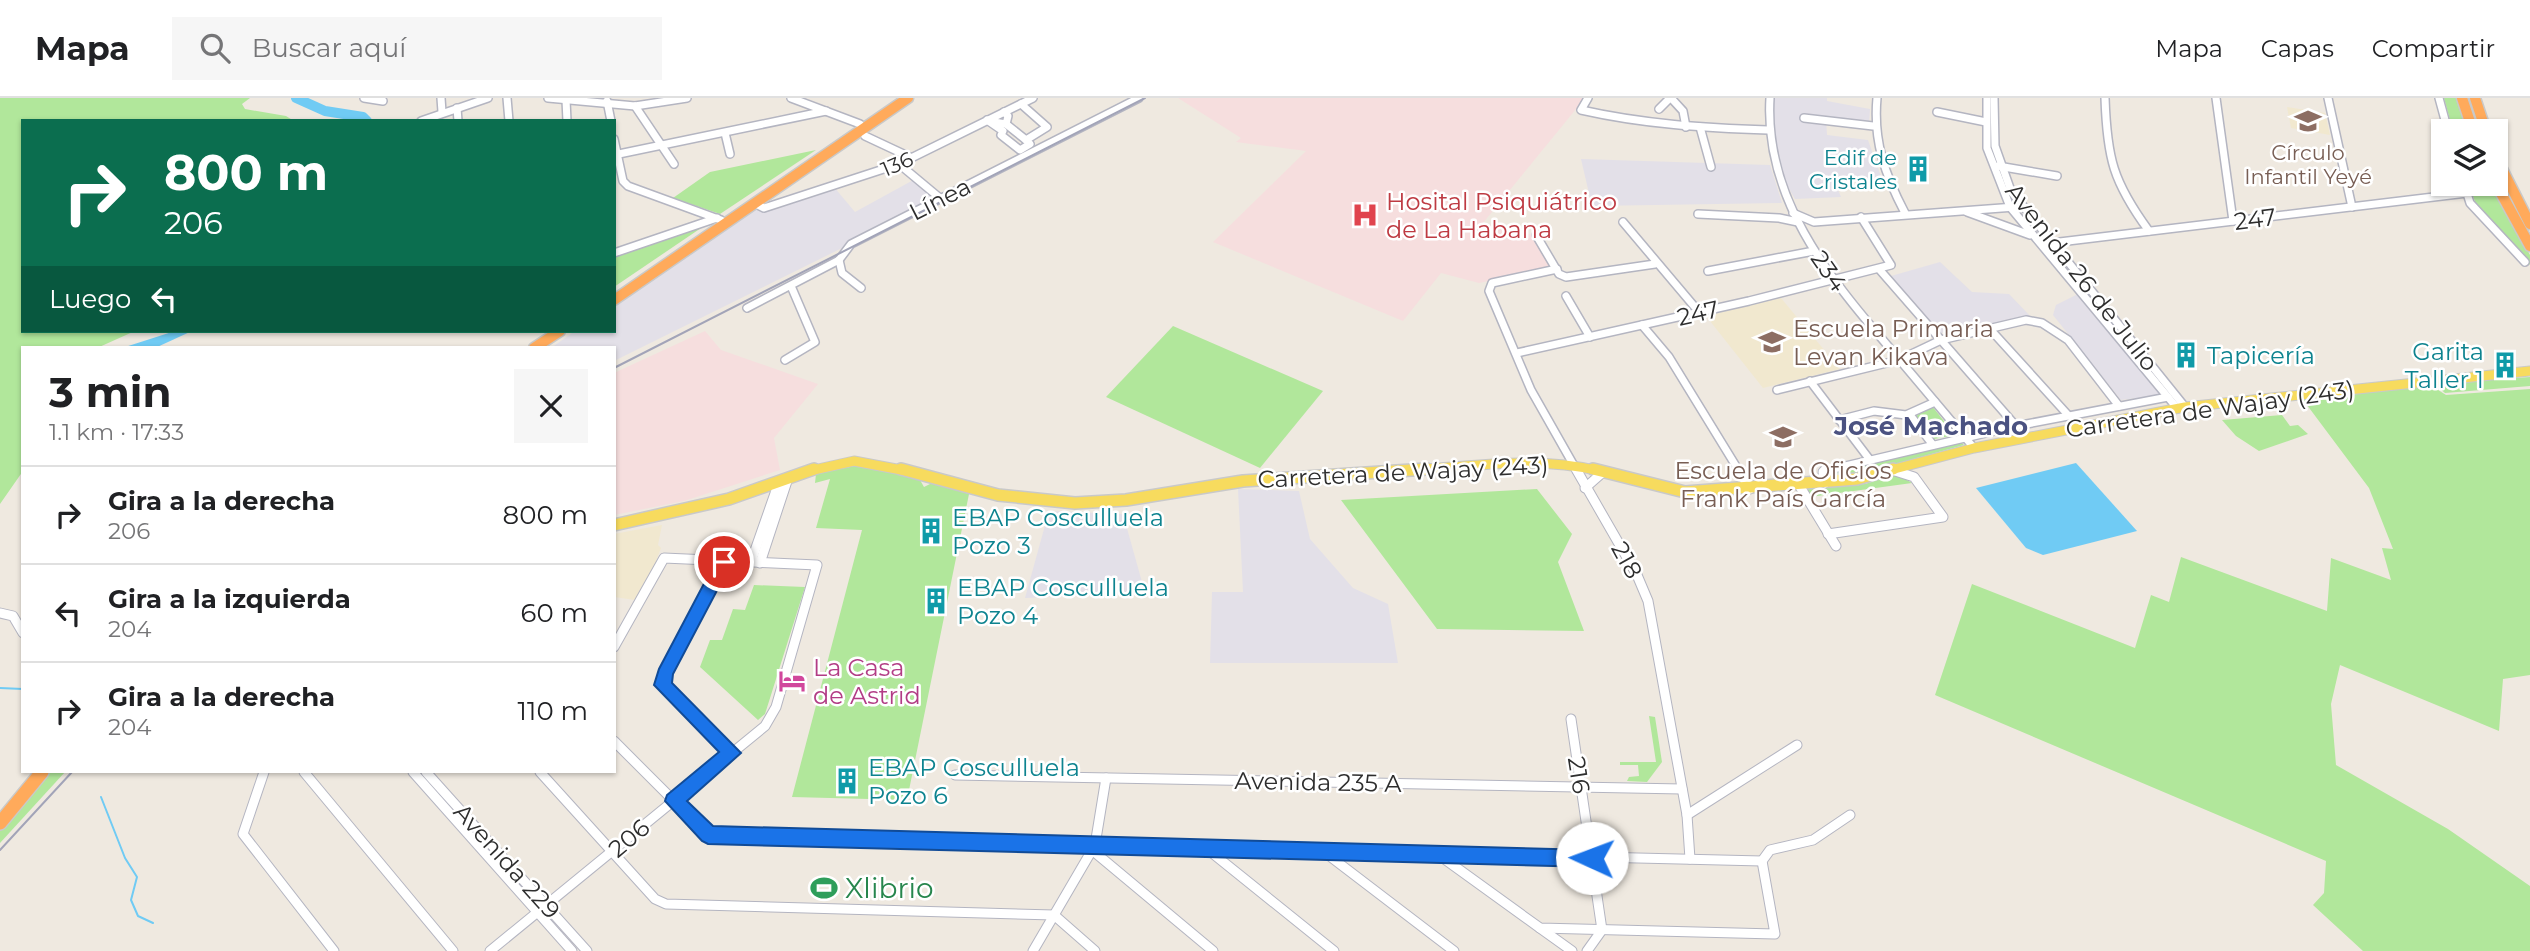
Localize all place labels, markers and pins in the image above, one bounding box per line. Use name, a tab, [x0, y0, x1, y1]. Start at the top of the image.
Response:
school or university icon: Círculo Infantil Yeyé	[2293, 106, 2323, 136]
place label: Círculo Infantil Yeyé	[2244, 140, 2372, 189]
place label: Edif de Cristales	[1809, 145, 1897, 194]
building icon: Edif de Cristales	[1903, 154, 1933, 184]
place label: Hosital Psiquiátrico de La Habana	[1386, 187, 1617, 244]
hospital icon: Hosital Psiquiátrico de La Habana	[1350, 200, 1380, 230]
place label: Escuela Primaria Levan Kikava	[1793, 314, 1994, 371]
school or university icon: Escuela Primaria Levan Kikava	[1757, 327, 1787, 357]
place label: Garita Taller 1	[2405, 337, 2484, 394]
building icon: Tapicería	[2171, 340, 2201, 370]
place label: Tapicería	[2207, 341, 2315, 370]
building icon: Garita Taller 1	[2490, 350, 2520, 380]
school or university icon: Escuela de Oficios Frank País García	[1768, 422, 1798, 452]
place label: Escuela de Oficios Frank País García	[1674, 456, 1892, 513]
place label: EBAP Cosculluela Pozo 3	[952, 503, 1164, 560]
building icon: EBAP Cosculluela Pozo 3	[916, 516, 946, 546]
pin	[694, 532, 754, 592]
place label: EBAP Cosculluela Pozo 4	[957, 573, 1169, 630]
building icon: EBAP Cosculluela Pozo 4	[921, 586, 951, 616]
place label: La Casa de Astrid	[813, 653, 921, 710]
hotel icon: La Casa de Astrid	[777, 666, 807, 696]
place label: EBAP Cosculluela Pozo 6	[868, 753, 1080, 810]
building icon: EBAP Cosculluela Pozo 6	[832, 766, 862, 796]
place label: Xlibrio	[845, 871, 934, 905]
sports icon: Xlibrio	[809, 873, 839, 903]

